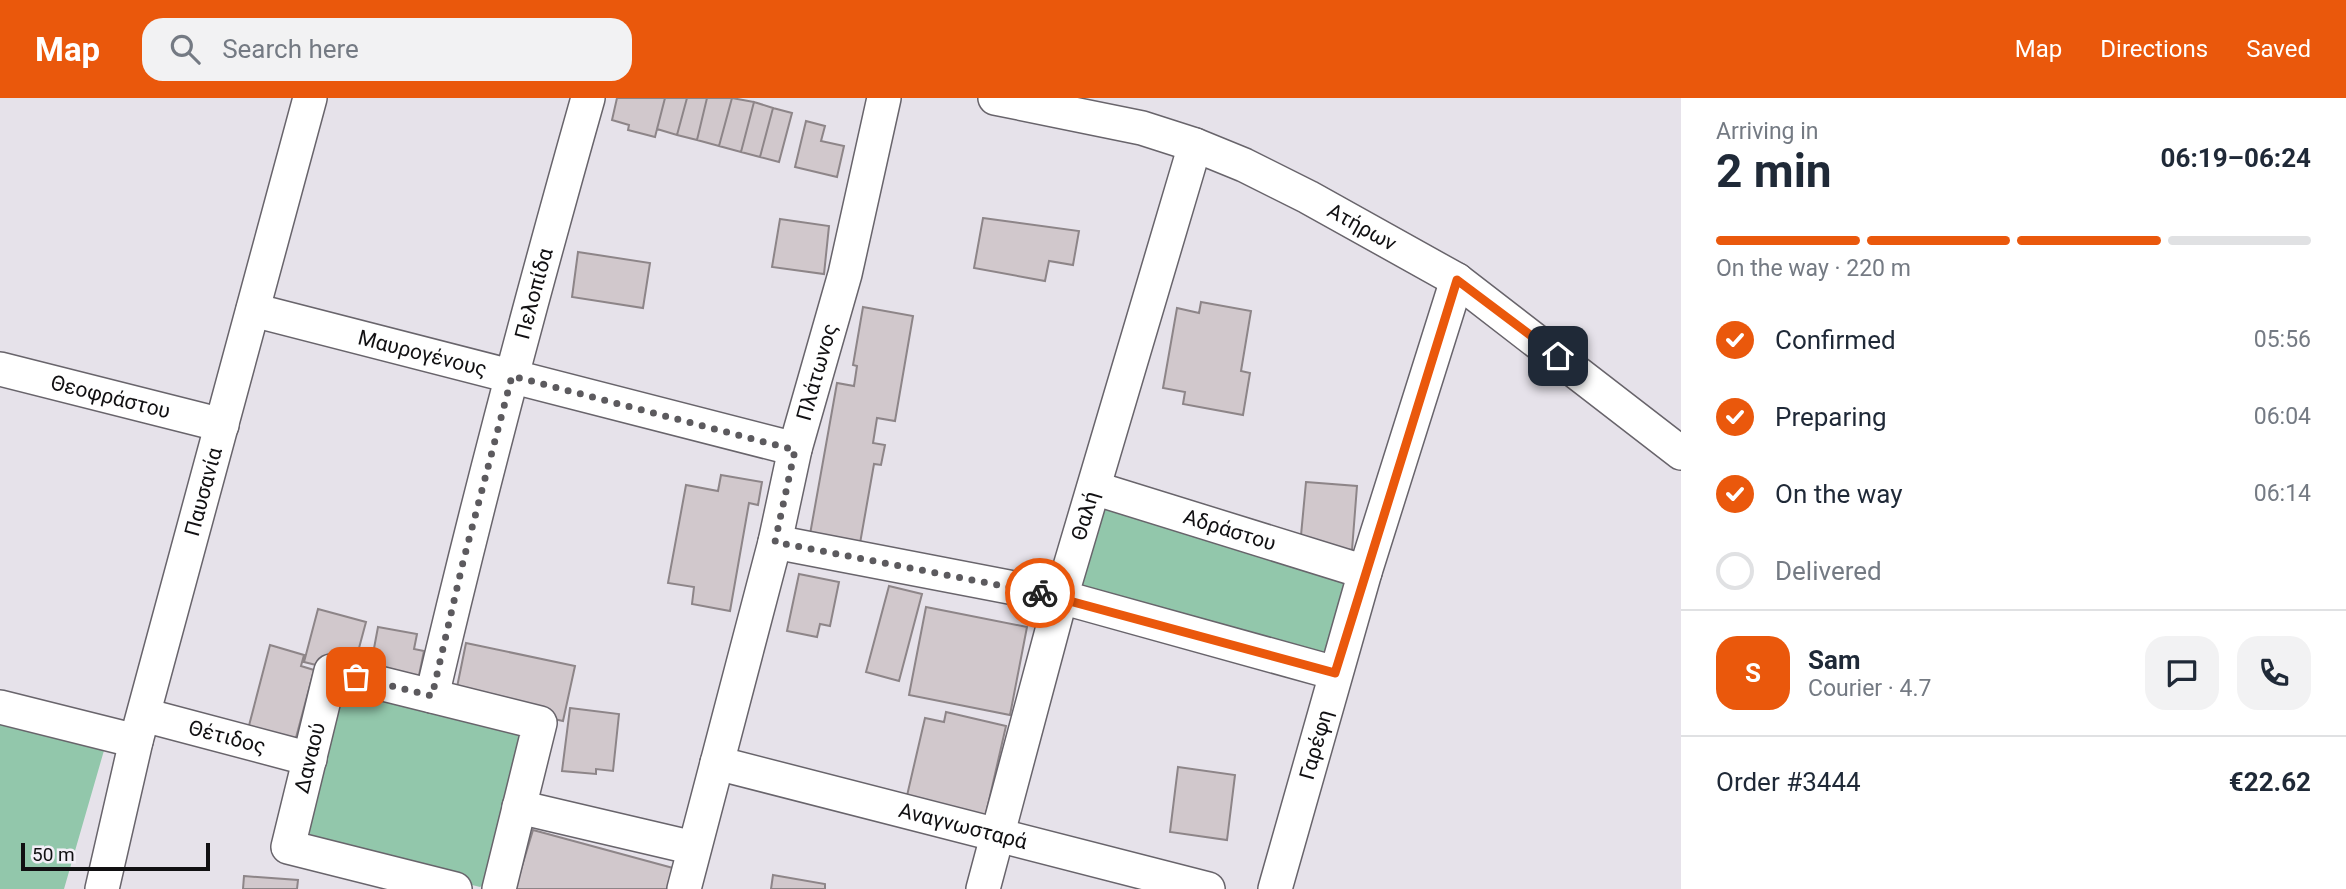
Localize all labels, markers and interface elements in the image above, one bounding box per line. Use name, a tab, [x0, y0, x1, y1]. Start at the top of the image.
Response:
search box	[142, 18, 632, 81]
text: Map	[35, 30, 100, 69]
icon: search	[166, 30, 204, 68]
text: Search here	[222, 34, 359, 64]
text: Map	[2015, 35, 2062, 63]
text: Directions	[2100, 35, 2208, 63]
text: Saved	[2246, 35, 2311, 63]
text: Arriving in	[1716, 118, 1819, 145]
text: 06:19–06:24	[2161, 143, 2311, 173]
text: 2 min	[1716, 144, 1832, 198]
street label: Ατήρων	[1323, 198, 1401, 256]
street label: Πελοπίδα	[510, 246, 558, 342]
text: On the way · 220 m	[1716, 255, 1911, 282]
street label: Πλάτωνος	[792, 321, 842, 423]
icon: check	[1716, 321, 1754, 359]
street label: Μαυρογένους	[356, 325, 489, 382]
text: Confirmed	[1775, 325, 1896, 355]
pin	[1528, 326, 1588, 386]
text: 05:56	[2254, 326, 2311, 353]
icon: home	[1539, 337, 1577, 375]
street label: Θεοφράστου	[48, 370, 173, 423]
icon: check	[1716, 398, 1754, 436]
text: Preparing	[1775, 402, 1887, 432]
text: 06:04	[2254, 403, 2311, 430]
street label: Παυσανία	[180, 445, 227, 539]
icon: check	[1716, 475, 1754, 513]
text: On the way	[1775, 479, 1903, 509]
text: 06:14	[2254, 480, 2311, 507]
street label: Θαλή	[1066, 488, 1104, 543]
street label: Αδράστου	[1180, 504, 1279, 556]
text: Delivered	[1775, 556, 1882, 586]
courier	[1005, 558, 1075, 628]
icon: bike	[1021, 574, 1059, 612]
button: chat	[2145, 636, 2219, 710]
button: phone	[2237, 636, 2311, 710]
text: Sam	[1808, 645, 1860, 675]
pin	[326, 647, 386, 707]
icon: bag	[337, 658, 375, 696]
text: S	[1745, 658, 1761, 688]
text: Courier · 4.7	[1808, 675, 1931, 702]
street label: Γαρέφη	[1295, 707, 1337, 782]
street label: Θέτιδος	[186, 715, 268, 759]
street label: Δαναού	[290, 720, 330, 796]
text: Order #3444	[1716, 767, 1861, 797]
text: €22.62	[2229, 767, 2311, 797]
street label: Αναγνωσταρά	[896, 798, 1030, 854]
scale bar	[21, 840, 210, 872]
text: 50 m	[32, 843, 75, 866]

